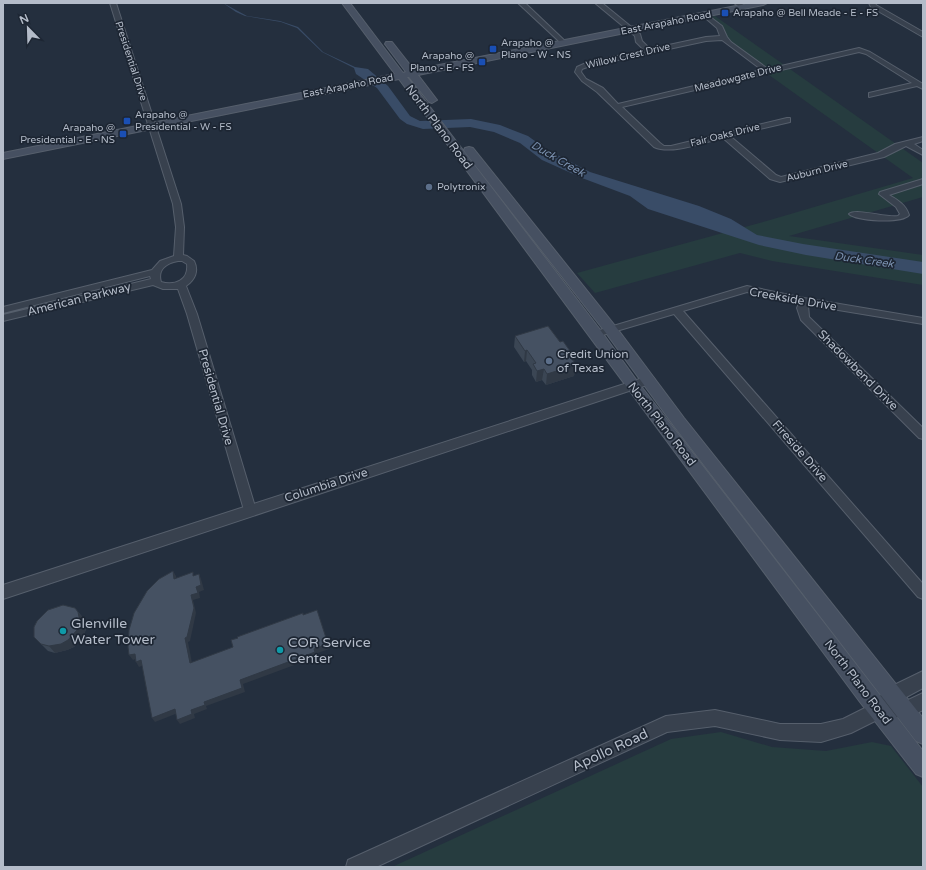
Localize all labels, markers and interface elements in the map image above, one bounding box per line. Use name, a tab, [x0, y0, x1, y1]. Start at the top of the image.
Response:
place label: Arapaho @ Bell Meade - E - FS	[733, 7, 878, 19]
north arrow	[8, 8, 48, 48]
street label: East Arapaho Road	[620, 8, 712, 38]
marker: Arapaho @ Bell Meade - E - FS	[720, 8, 730, 18]
text: N	[18, 12, 31, 27]
street label: Presidential Drive	[112, 20, 150, 103]
place label: Arapaho @ Plano - W - NS	[501, 37, 571, 61]
street label: Willow Crest Drive	[585, 40, 672, 72]
marker: Arapaho @ Plano - W - NS	[488, 44, 498, 54]
place label: Arapaho @ Plano - E - FS	[410, 50, 474, 74]
marker: Arapaho @ Plano - E - FS	[477, 57, 487, 67]
street label: Meadowgate Drive	[693, 61, 783, 95]
street label: East Arapaho Road	[302, 71, 394, 101]
street label: North Plano Road	[403, 82, 475, 172]
place label: Arapaho @ Presidential - W - FS	[135, 109, 232, 133]
marker: Arapaho @ Presidential - W - FS	[122, 116, 132, 126]
street label: Fair Oaks Drive	[689, 121, 761, 149]
place label: Arapaho @ Presidential - E - NS	[20, 122, 115, 146]
marker: Arapaho @ Presidential - E - NS	[118, 129, 128, 139]
water label: Duck Creek	[529, 138, 588, 180]
street label: Auburn Drive	[785, 157, 849, 184]
place label: Polytronix	[437, 181, 485, 193]
marker: Polytronix	[424, 182, 434, 192]
water label: Duck Creek	[834, 249, 895, 271]
street label: American Parkway	[26, 279, 133, 319]
street label: Creekside Drive	[748, 284, 838, 314]
street label: Shadowbend Drive	[815, 327, 901, 413]
street label: Presidential Drive	[196, 347, 236, 447]
place label: Credit Union of Texas	[557, 347, 629, 375]
marker: Credit Union of Texas	[544, 356, 554, 366]
street label: North Plano Road	[625, 380, 699, 468]
street label: Fireside Drive	[769, 417, 831, 485]
street label: Columbia Drive	[283, 465, 370, 505]
place label: Glenville Water Tower	[71, 615, 155, 648]
marker: Glenville Water Tower	[58, 626, 68, 636]
place label: COR Service Center	[288, 634, 371, 667]
street label: North Plano Road	[822, 637, 894, 727]
marker: COR Service Center	[275, 645, 285, 655]
street label: Apollo Road	[569, 725, 651, 775]

